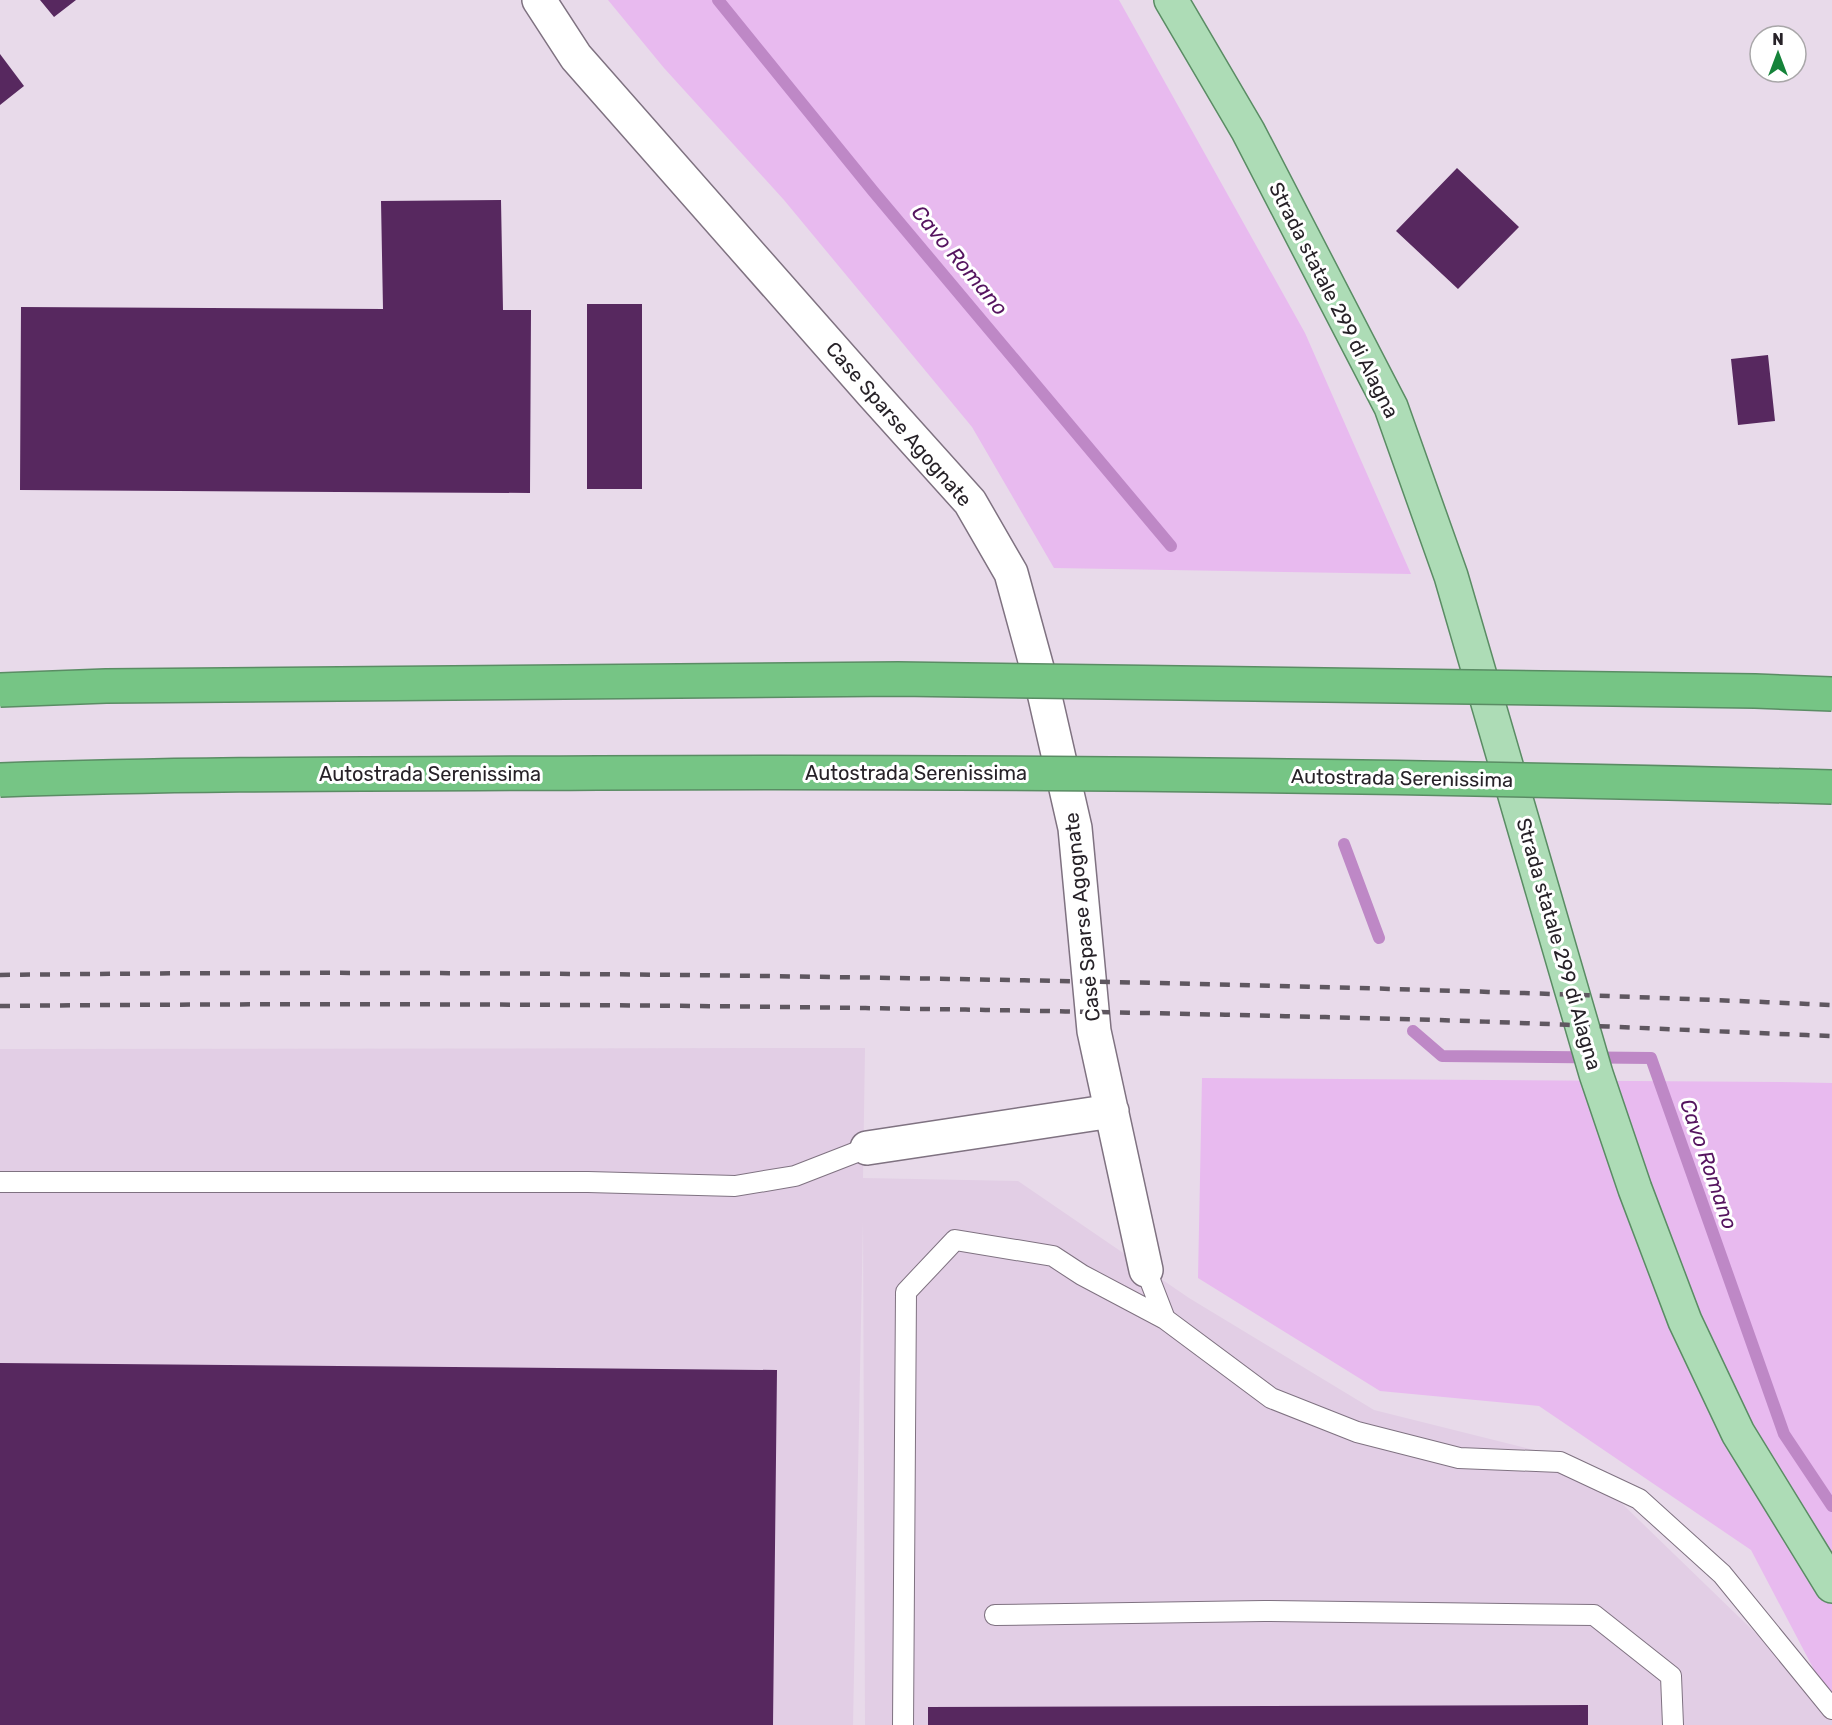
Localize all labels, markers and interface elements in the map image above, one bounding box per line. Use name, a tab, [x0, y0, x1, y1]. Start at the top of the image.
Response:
north arrow	[1748, 24, 1808, 84]
text: N	[1772, 30, 1784, 49]
street label: Strada statale 299 di Alagna	[1264, 178, 1404, 422]
water label: Cavo Romano	[907, 200, 1013, 320]
street label: Case Sparse Agognate	[821, 337, 977, 511]
street label: Autostrada Serenissima	[805, 761, 1027, 785]
street label: Autostrada Serenissima	[319, 762, 541, 786]
street label: Autostrada Serenissima	[1291, 764, 1513, 792]
street label: Case Sparse Agognate	[1059, 811, 1105, 1023]
street label: Strada statale 299 di Alagna	[1511, 815, 1607, 1073]
water label: Cavo Romano	[1675, 1096, 1743, 1232]

